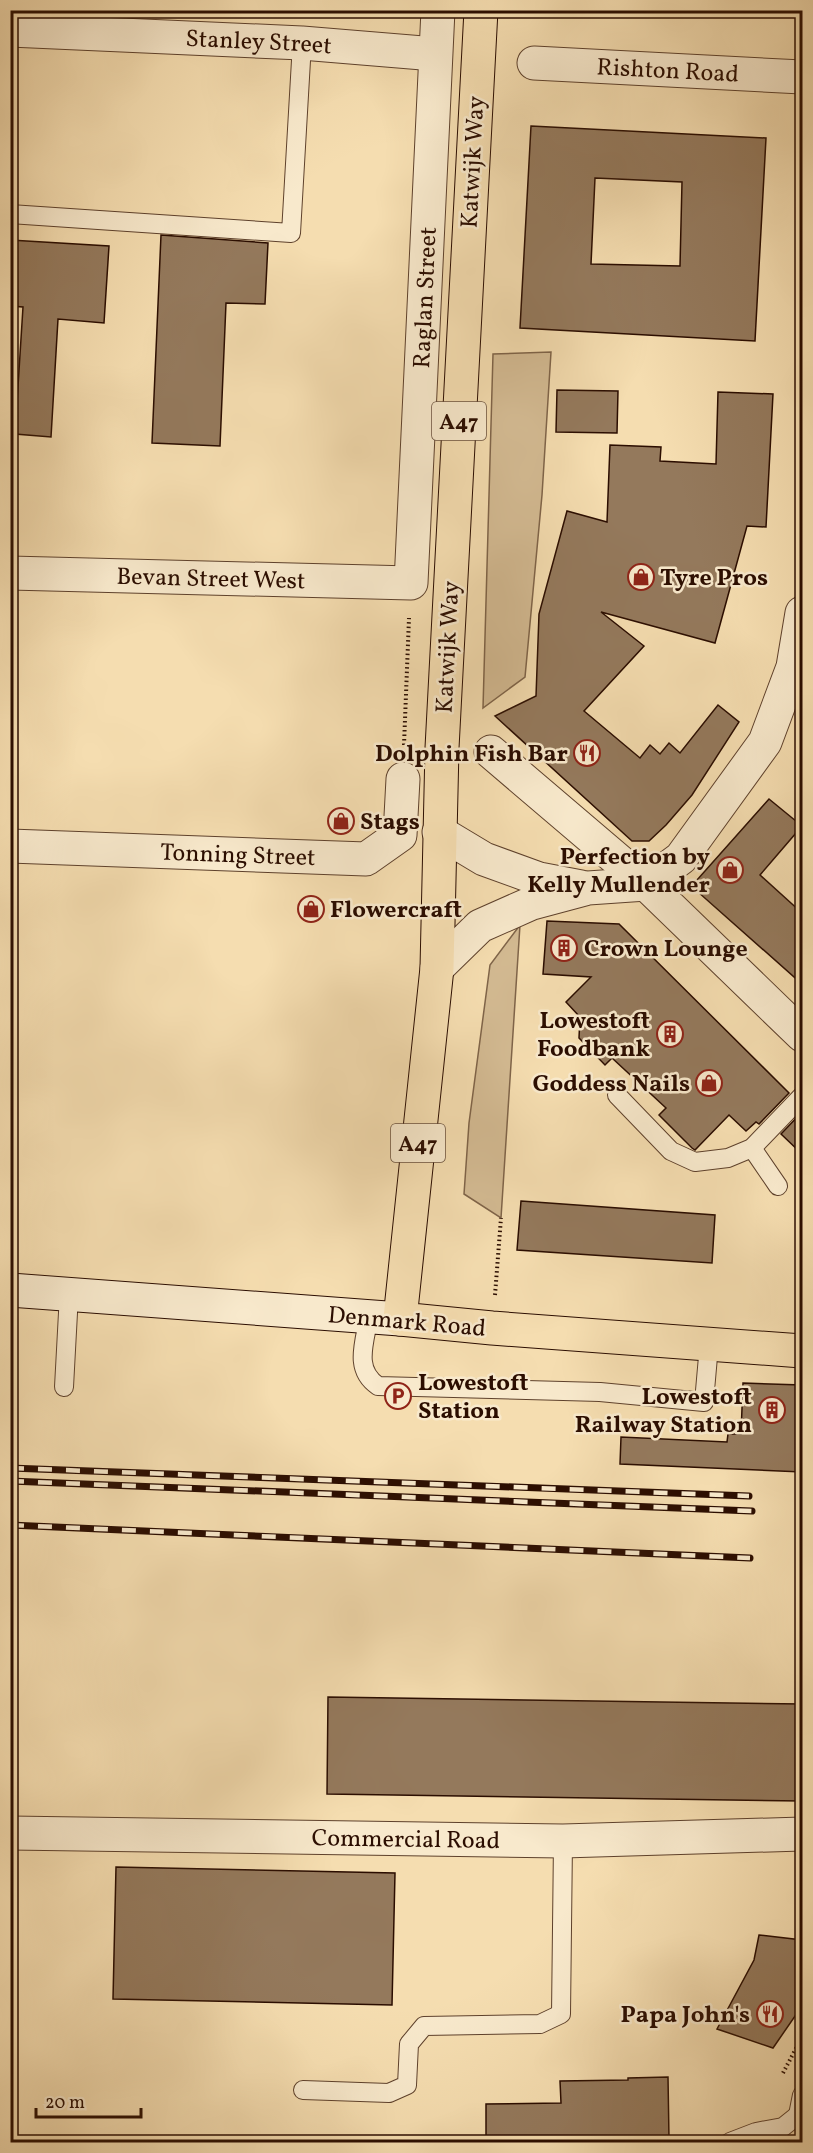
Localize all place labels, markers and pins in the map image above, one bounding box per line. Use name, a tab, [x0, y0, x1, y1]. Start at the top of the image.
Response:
shop icon: Tyre Pros	[626, 562, 656, 592]
place label: Tyre Pros	[660, 562, 768, 596]
place label: Dolphin Fish Bar	[375, 738, 568, 772]
restaurant icon: Dolphin Fish Bar	[572, 738, 602, 768]
shop icon: Stags	[326, 806, 356, 836]
place label: Stags	[360, 806, 420, 840]
place label: Perfection by Kelly Mullender	[527, 841, 711, 903]
shop icon: Perfection by Kelly Mullender	[715, 855, 745, 885]
shop icon: Flowercraft	[296, 894, 326, 924]
place label: Flowercraft	[330, 894, 462, 928]
building icon: Crown Lounge	[549, 933, 579, 963]
place label: Crown Lounge	[584, 933, 748, 967]
place label: Lowestoft Foodbank	[537, 1005, 650, 1067]
building icon: Lowestoft Foodbank	[655, 1019, 685, 1049]
place label: Goddess Nails	[532, 1068, 690, 1102]
shop icon: Goddess Nails	[694, 1068, 724, 1098]
place label: Lowestoft Station	[418, 1367, 528, 1429]
parking icon: Lowestoft Station	[383, 1381, 413, 1411]
place label: Lowestoft Railway Station	[575, 1381, 752, 1443]
building icon: Lowestoft Railway Station	[757, 1395, 787, 1425]
place label: Papa John's	[621, 1999, 750, 2033]
restaurant icon: Papa John's	[755, 1999, 785, 2029]

